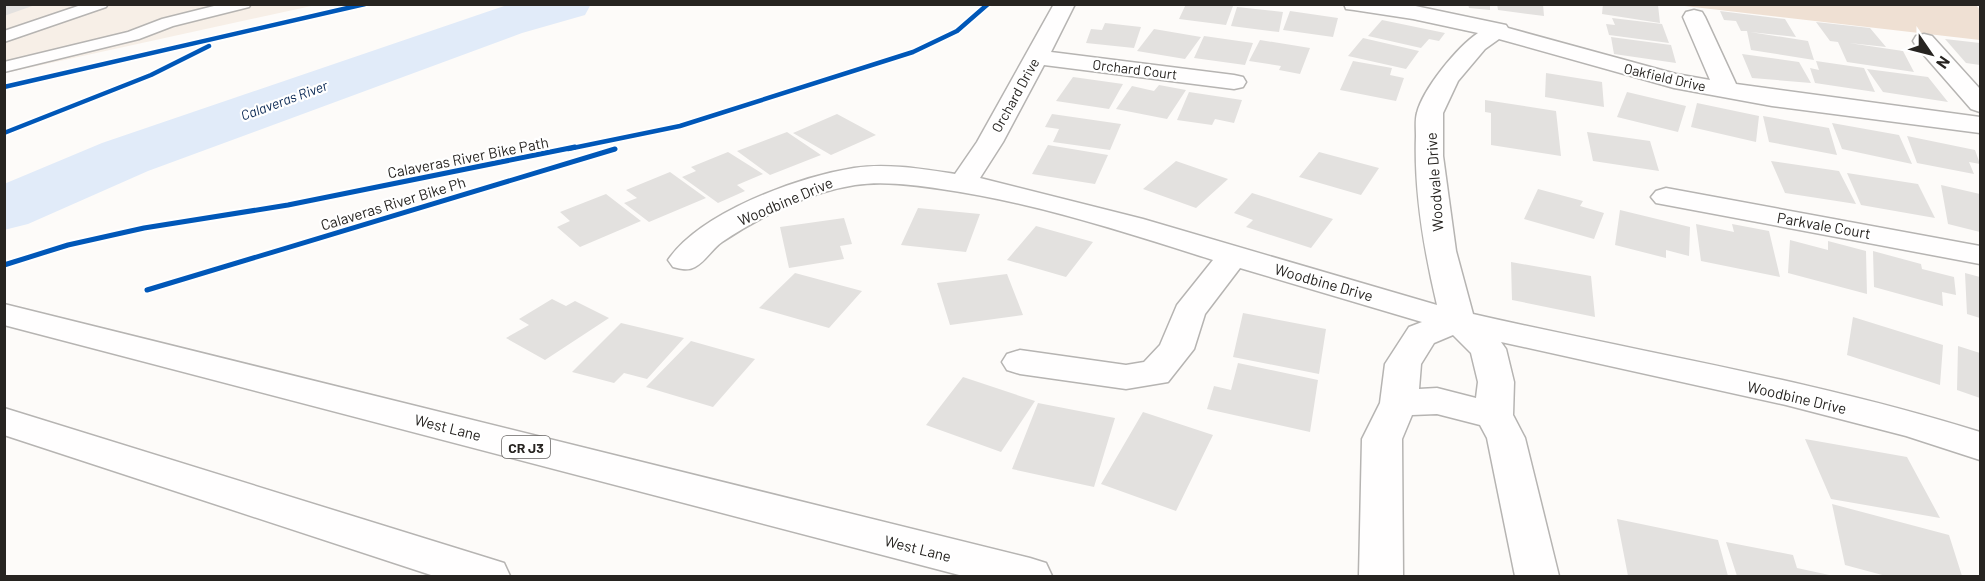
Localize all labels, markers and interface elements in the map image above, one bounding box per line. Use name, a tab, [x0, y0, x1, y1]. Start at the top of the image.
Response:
north arrow	[1901, 24, 1961, 84]
text: N	[1933, 53, 1955, 73]
street label: Orchard Drive	[988, 55, 1042, 135]
street label: Orchard Court	[1092, 55, 1178, 83]
street label: Oakfield Drive	[1622, 59, 1708, 95]
water label: Calaveras River	[238, 76, 331, 124]
street label: Woodvale Drive	[1422, 132, 1446, 232]
street label: Calaveras River Bike Path	[386, 133, 550, 181]
street label: Calaveras River Bike Ph	[318, 172, 468, 234]
street label: Woodbine Drive	[735, 173, 835, 229]
street label: Parkvale Court	[1776, 208, 1872, 242]
street label: Woodbine Drive	[1273, 259, 1375, 305]
street label: Woodbine Drive	[1746, 377, 1848, 417]
street label: West Lane	[413, 410, 483, 444]
road number: CR J3	[502, 436, 550, 458]
street label: West Lane	[883, 531, 953, 565]

